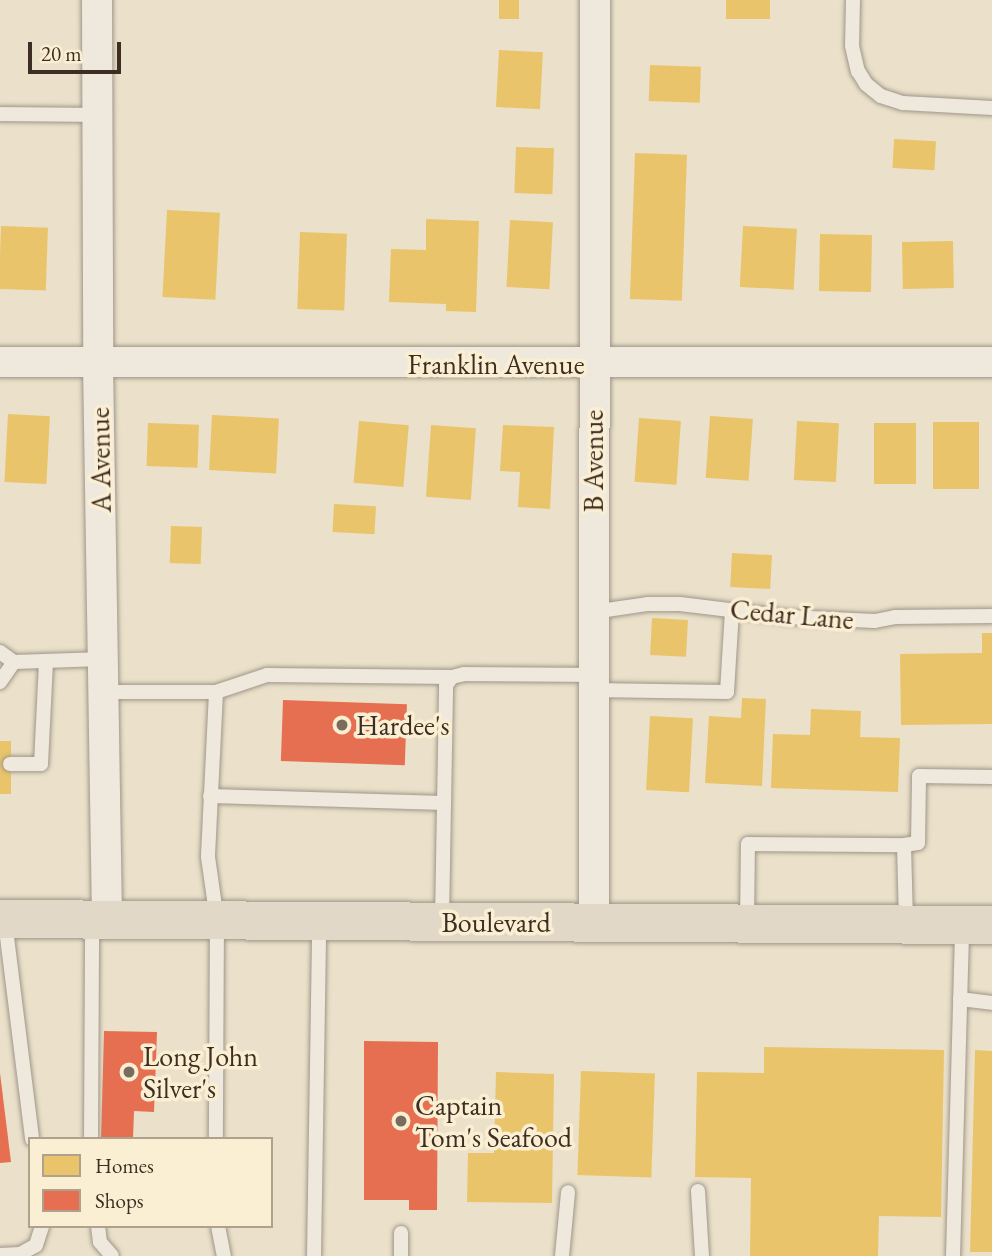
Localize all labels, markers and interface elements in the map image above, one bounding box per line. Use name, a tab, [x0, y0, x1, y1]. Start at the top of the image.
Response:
scale bar	[32, 28, 124, 72]
text: 20 m	[41, 40, 82, 67]
street label: Franklin Avenue	[407, 347, 585, 381]
street label: A Avenue	[82, 407, 118, 513]
street label: B Avenue	[576, 410, 610, 512]
street label: Cedar Lane	[729, 592, 855, 636]
place label: Hardee's	[356, 708, 450, 742]
marker: Hardee's	[334, 717, 350, 733]
street label: Boulevard	[441, 905, 551, 939]
place label: Long John Silver's	[143, 1039, 258, 1105]
marker: Long John Silver's	[121, 1064, 137, 1080]
place label: Captain Tom's Seafood	[415, 1088, 572, 1154]
marker: Captain Tom's Seafood	[393, 1113, 409, 1129]
legend	[28, 1137, 273, 1228]
text: Homes	[95, 1152, 154, 1179]
text: Shops	[95, 1187, 144, 1214]

